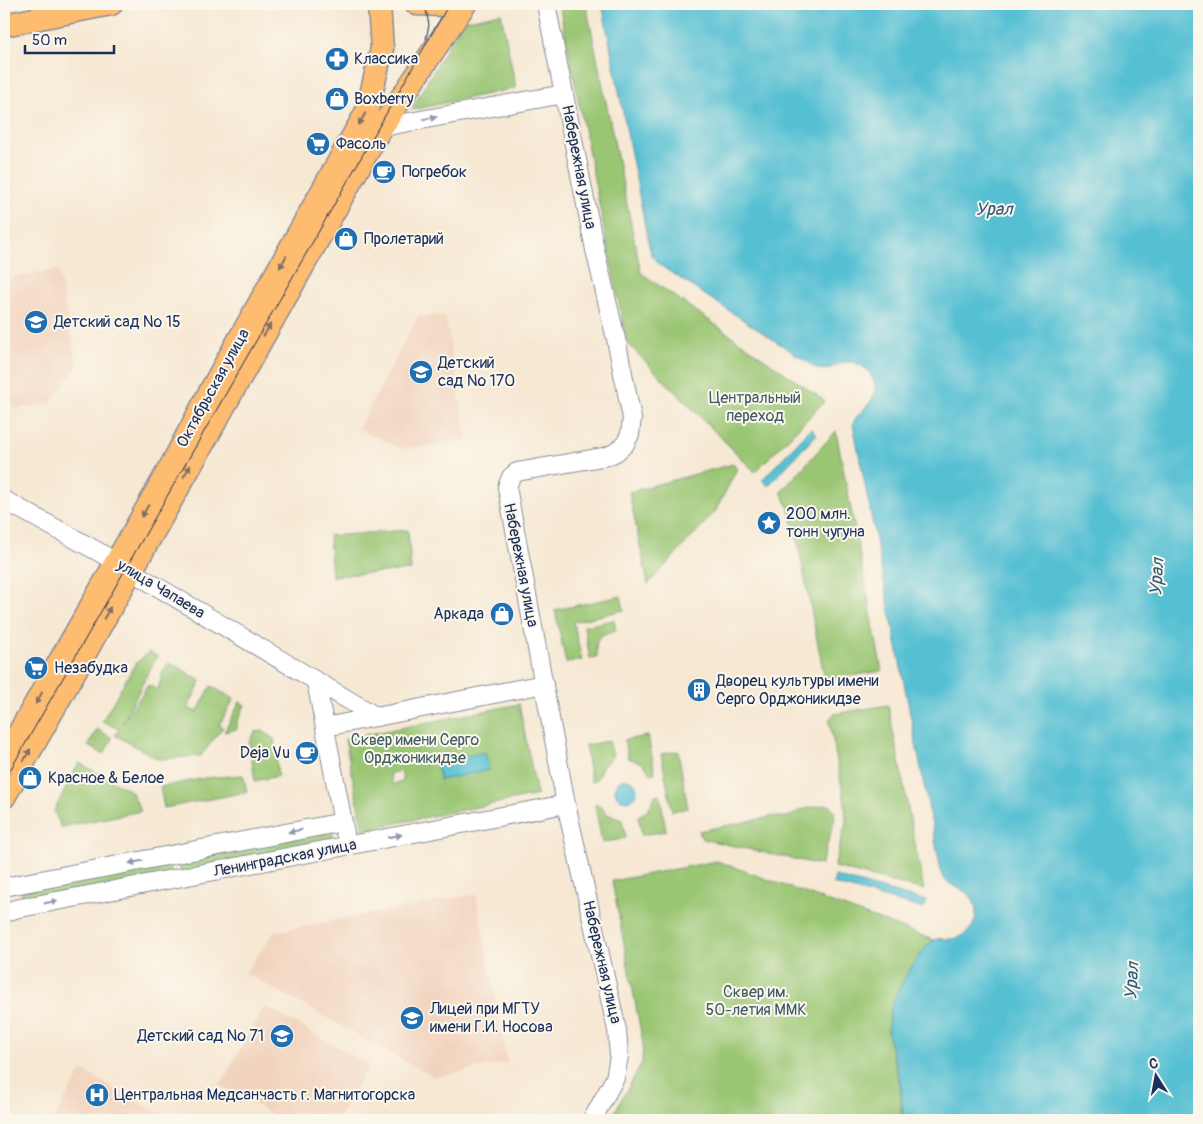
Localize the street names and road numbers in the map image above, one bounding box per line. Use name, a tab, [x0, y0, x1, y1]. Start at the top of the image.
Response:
street label: Набережная улица	[557, 103, 601, 231]
street label: Октябрьская улица	[172, 325, 254, 451]
street label: Набережная улица	[499, 501, 543, 629]
street label: улица Чапаева	[113, 554, 209, 623]
street label: Ленинградская улица	[211, 834, 358, 882]
street label: Набережная улица	[578, 898, 626, 1026]

